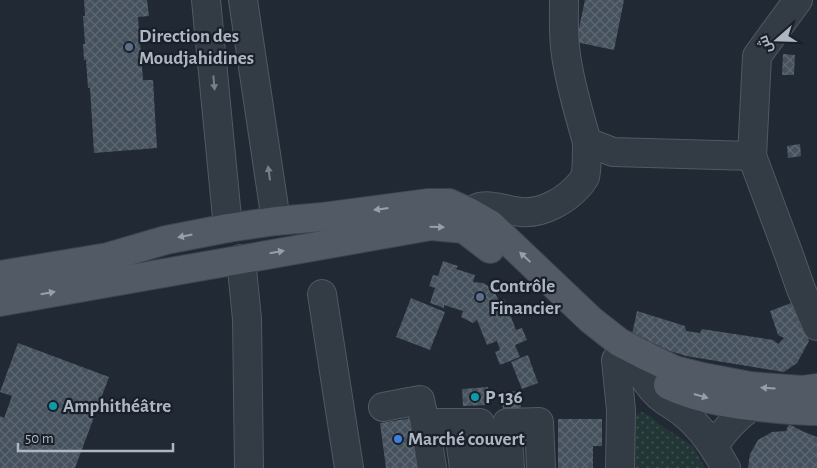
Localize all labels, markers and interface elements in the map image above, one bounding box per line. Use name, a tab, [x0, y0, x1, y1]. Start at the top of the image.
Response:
north arrow	[752, 15, 802, 65]
place label: Direction des Moudjahidines	[139, 27, 254, 68]
text: ش	[754, 33, 776, 56]
marker: Direction des Moudjahidines	[123, 41, 135, 53]
one-way arrow	[210, 76, 218, 92]
one-way arrow	[265, 164, 273, 180]
one-way arrow	[373, 205, 389, 213]
one-way arrow	[429, 223, 445, 231]
one-way arrow	[177, 233, 193, 241]
one-way arrow	[269, 248, 285, 256]
one-way arrow	[519, 251, 531, 263]
place label: Contrôle Financier	[490, 277, 561, 318]
one-way arrow	[40, 289, 56, 297]
marker: Contrôle Financier	[474, 291, 486, 303]
one-way arrow	[760, 384, 776, 392]
place label: P 136	[485, 388, 523, 407]
marker: P 136	[469, 391, 481, 403]
one-way arrow	[693, 393, 708, 401]
place label: Amphithéâtre	[63, 397, 171, 416]
marker: Amphithéâtre	[47, 400, 59, 412]
scale bar	[18, 420, 172, 452]
place label: Marché couvert	[408, 430, 525, 449]
text: 50 m	[25, 431, 54, 446]
marker: Marché couvert	[392, 433, 404, 445]

